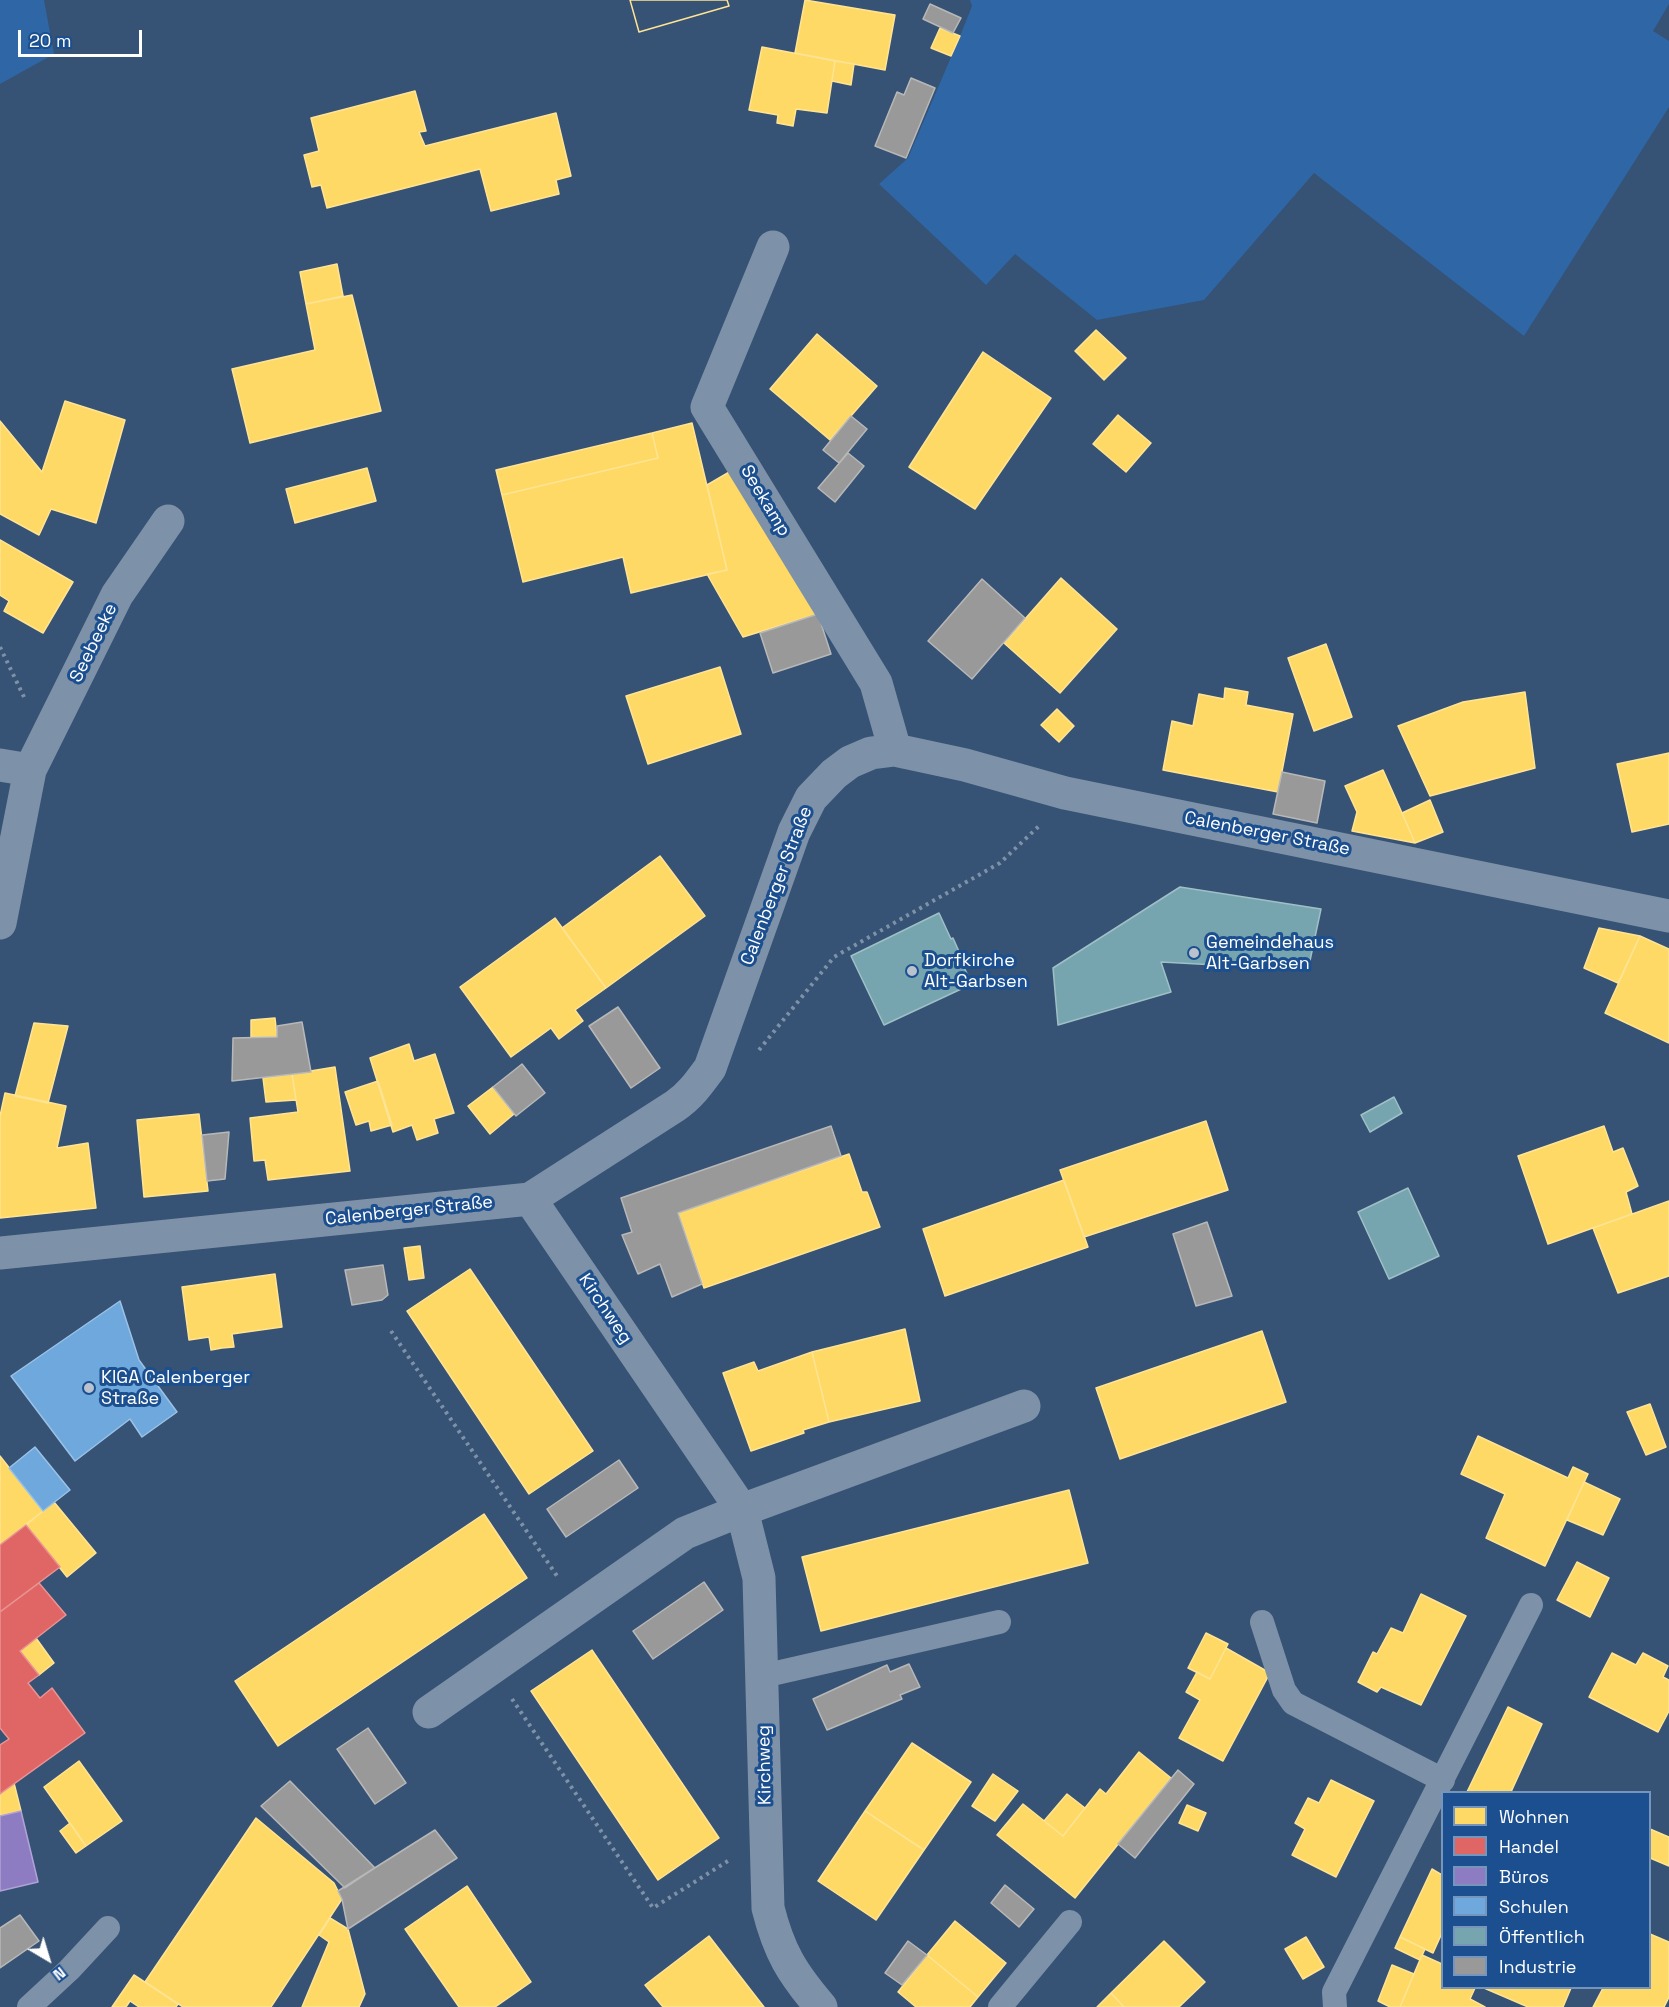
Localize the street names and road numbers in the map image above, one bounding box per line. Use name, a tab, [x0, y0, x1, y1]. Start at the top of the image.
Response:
street label: Seekamp	[735, 461, 795, 541]
street label: Seebeeke	[66, 600, 122, 686]
street label: Calenberger Straße	[737, 804, 817, 968]
street label: Calenberger Straße	[1182, 807, 1352, 861]
street label: Calenberger Straße	[324, 1191, 494, 1231]
street label: Kirchweg	[574, 1270, 636, 1348]
street label: Kirchweg	[754, 1725, 776, 1805]

